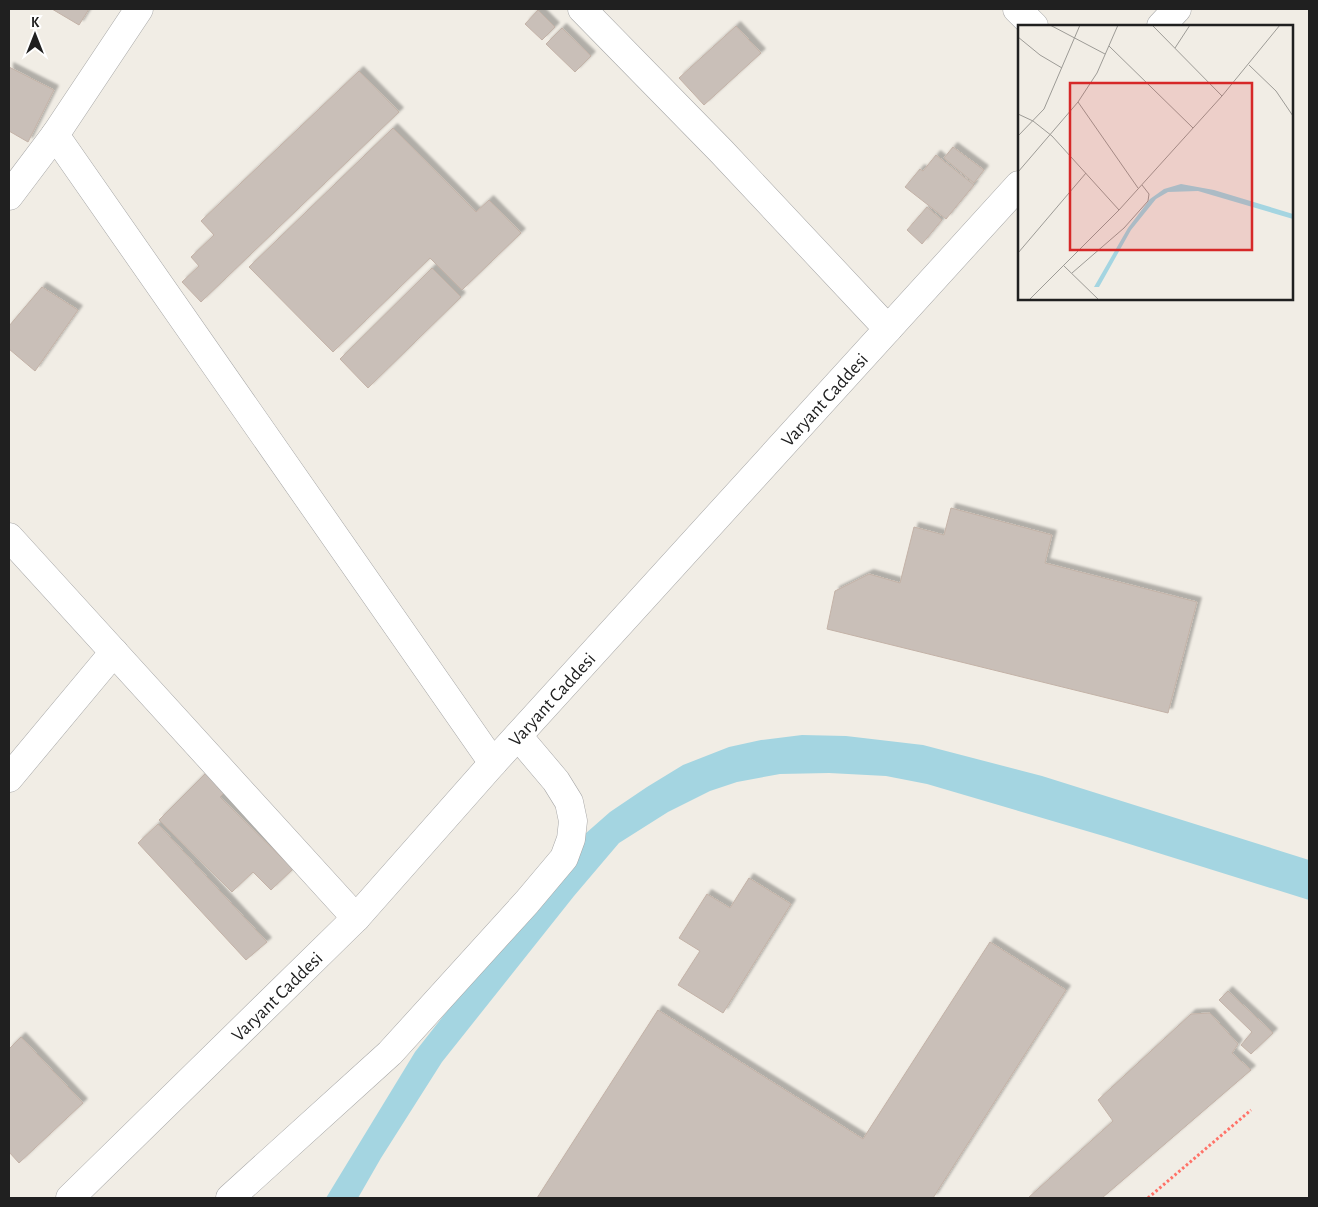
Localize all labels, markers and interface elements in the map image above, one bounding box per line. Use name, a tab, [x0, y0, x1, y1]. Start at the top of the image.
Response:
north arrow	[10, 10, 60, 60]
text: K	[31, 16, 40, 30]
inset map	[1018, 25, 1293, 300]
street label: Varyant Caddesi	[778, 350, 872, 451]
street label: Varyant Caddesi	[506, 649, 600, 750]
street label: Varyant Caddesi	[228, 949, 327, 1045]

